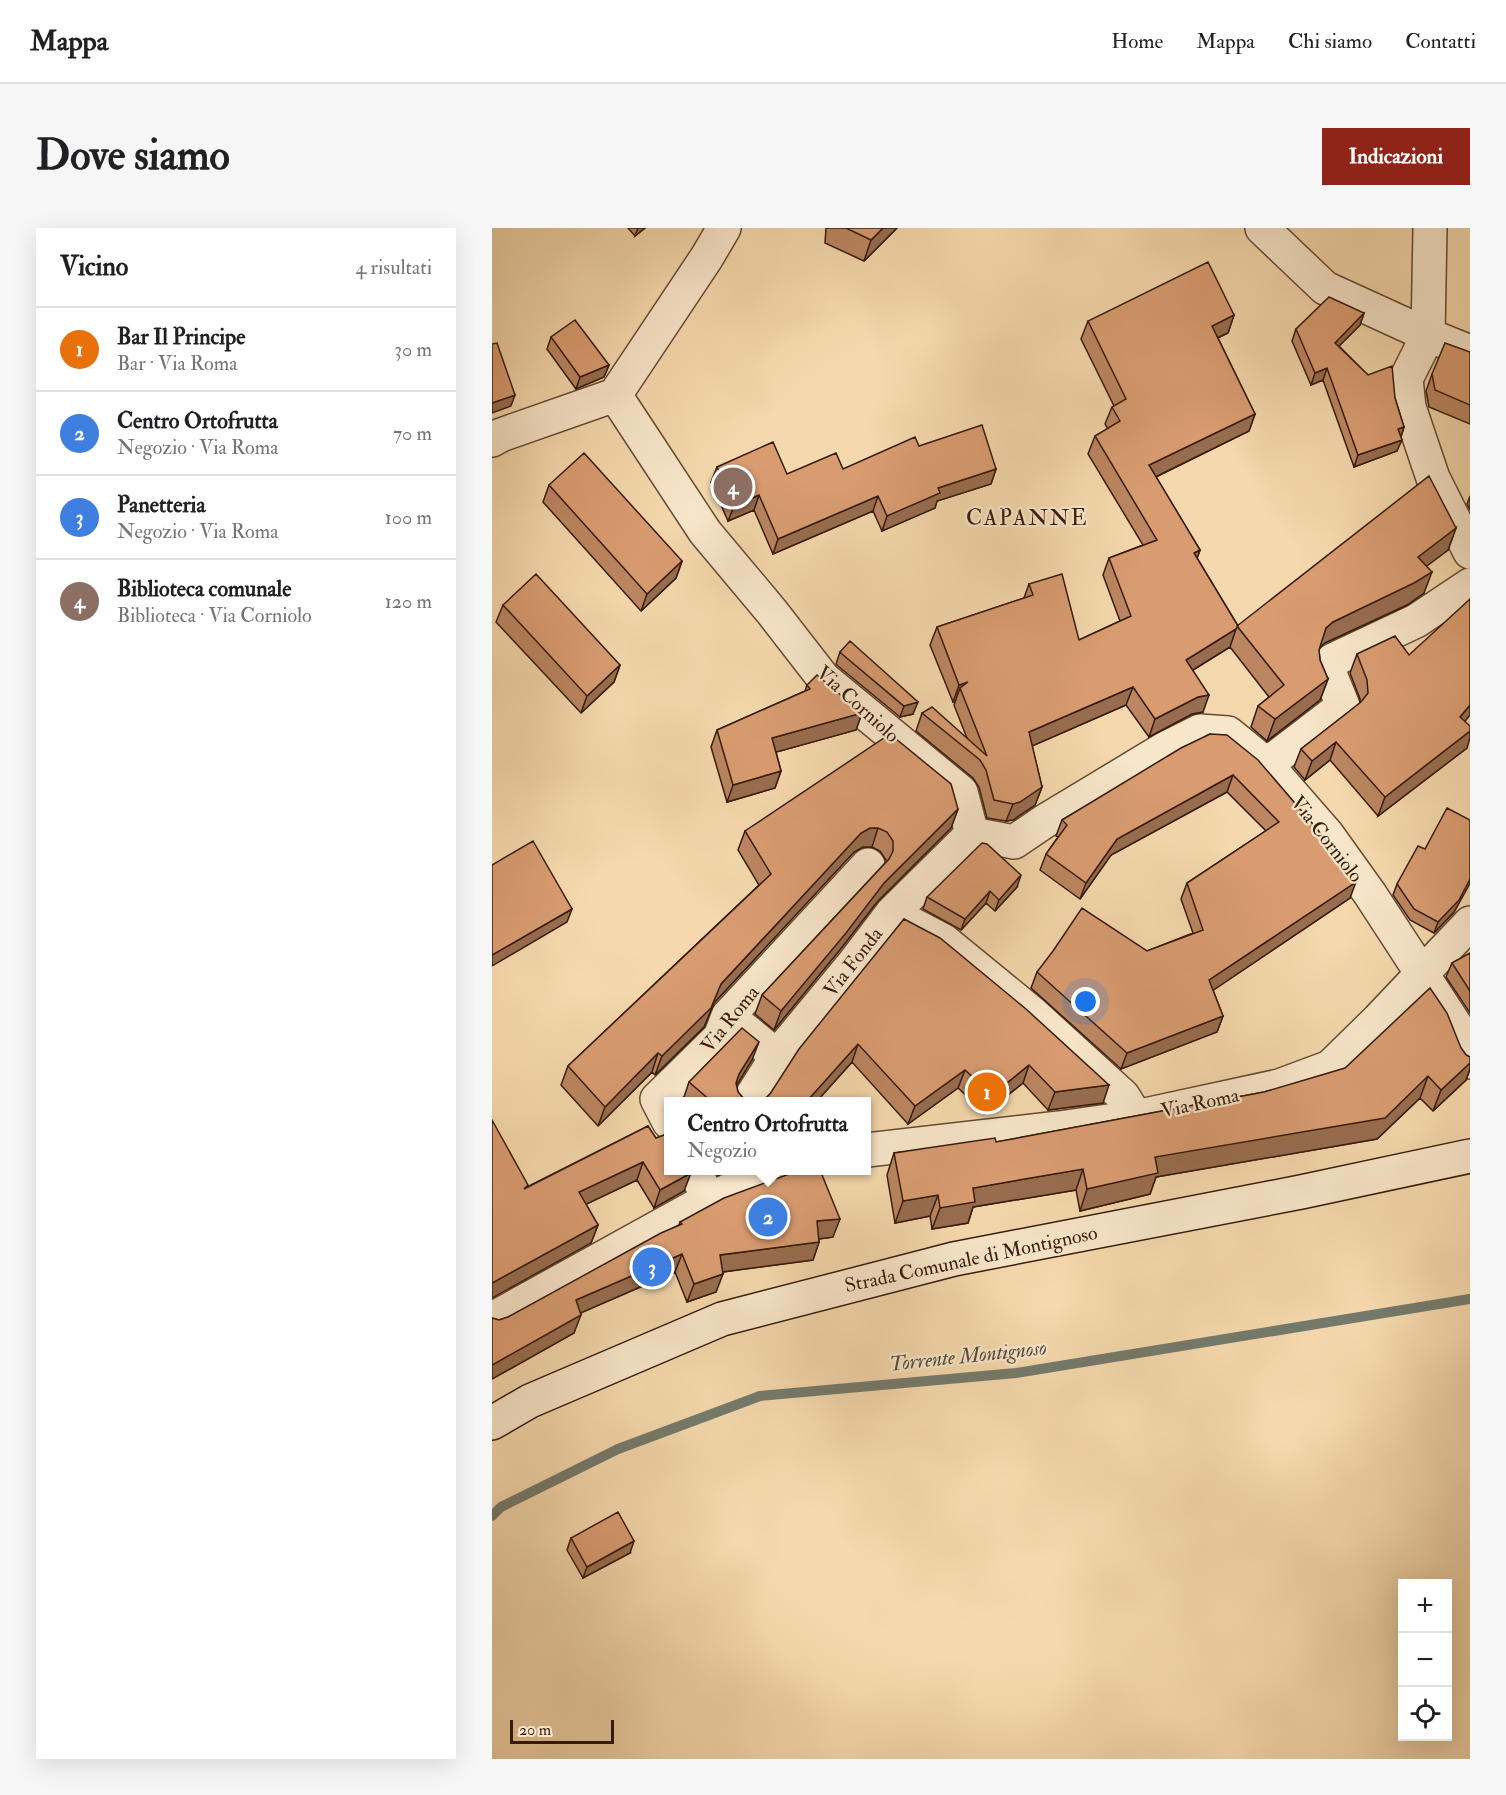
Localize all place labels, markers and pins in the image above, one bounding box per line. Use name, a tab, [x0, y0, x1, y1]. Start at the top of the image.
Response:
pin: 4	[714, 464, 752, 510]
pin: 1	[968, 1070, 1006, 1114]
pin: 2	[748, 1194, 788, 1240]
pin: 3	[632, 1244, 672, 1290]

